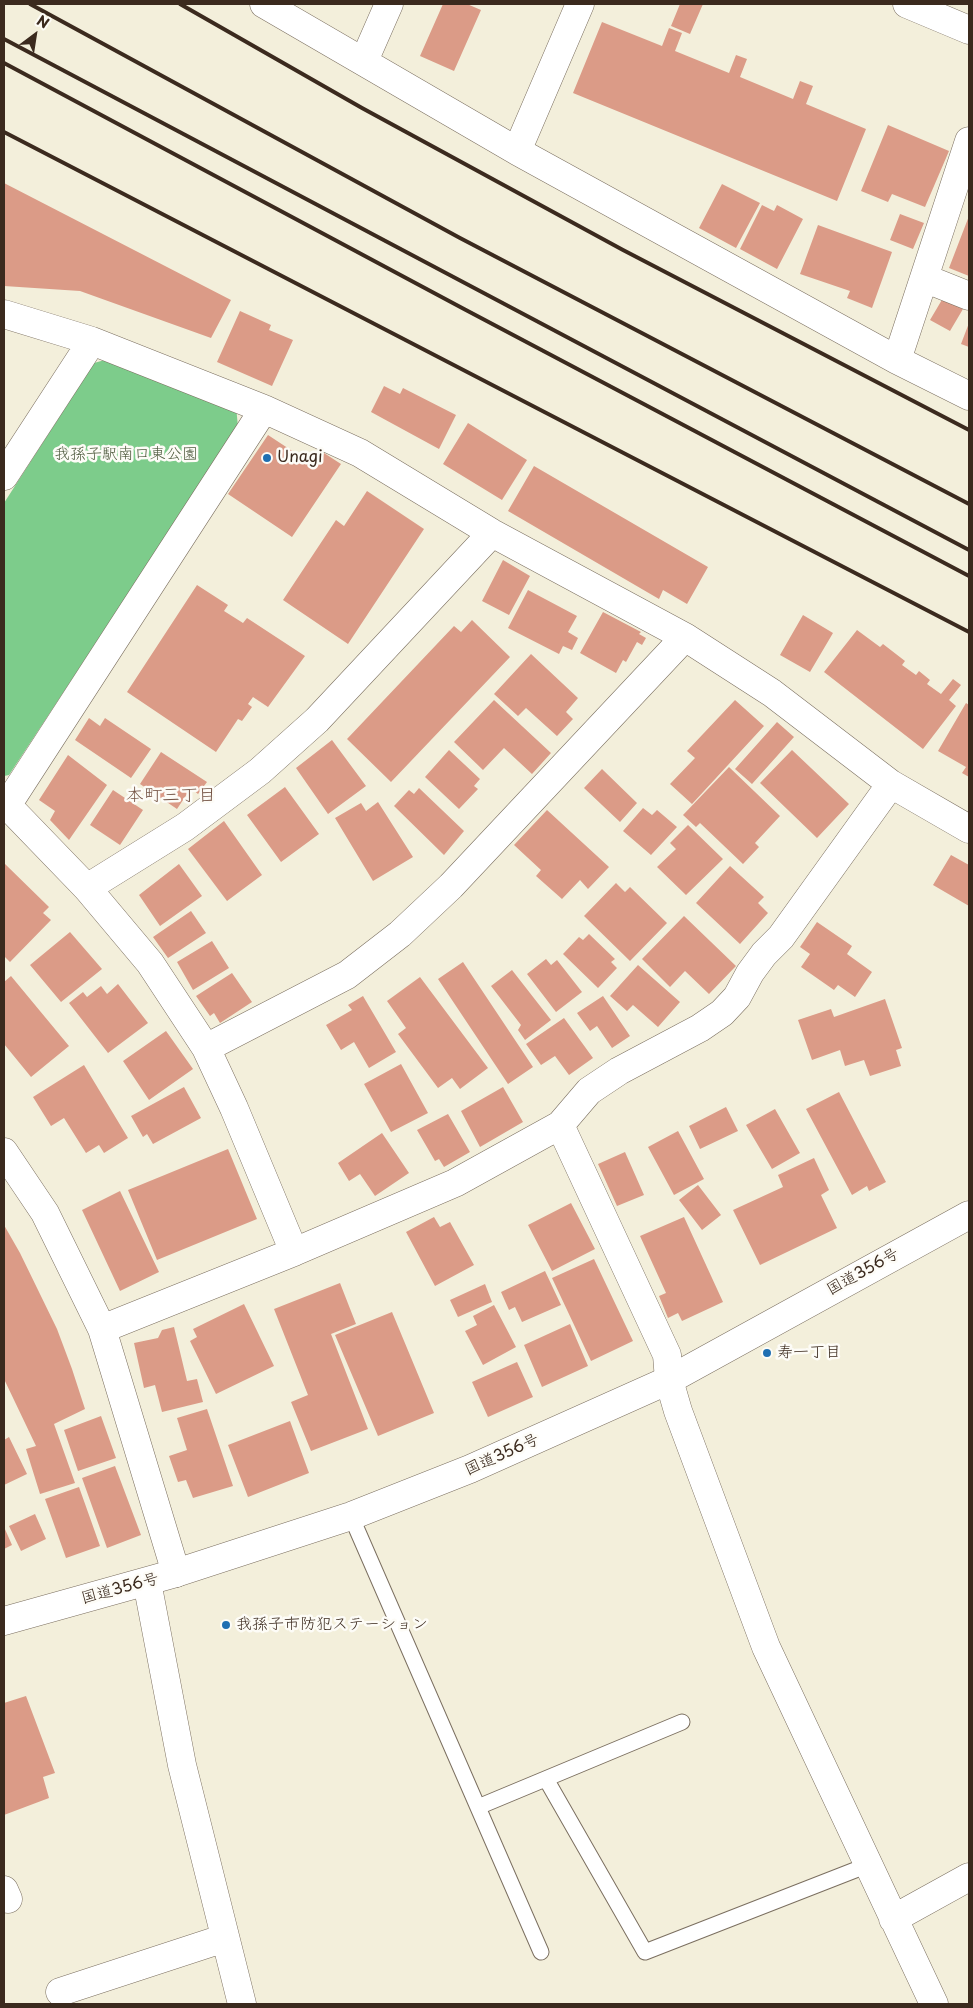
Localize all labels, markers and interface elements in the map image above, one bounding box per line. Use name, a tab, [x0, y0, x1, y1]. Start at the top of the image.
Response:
north arrow	[10, 10, 60, 60]
text: N	[33, 10, 53, 34]
park label: 我孫子駅南口東公園	[54, 445, 198, 465]
place label: Unagi	[277, 448, 323, 468]
marker: Unagi	[261, 452, 273, 464]
district label: 本町三丁目	[126, 785, 216, 807]
street label: 国道356号	[824, 1244, 902, 1300]
place label: 寿一丁目	[777, 1343, 841, 1363]
marker: 寿一丁目	[761, 1347, 773, 1359]
street label: 国道356号	[462, 1430, 542, 1480]
street label: 国道356号	[79, 1569, 161, 1609]
place label: 我孫子市防犯ステーション	[236, 1615, 428, 1635]
marker: 我孫子市防犯ステーション	[220, 1619, 232, 1631]

